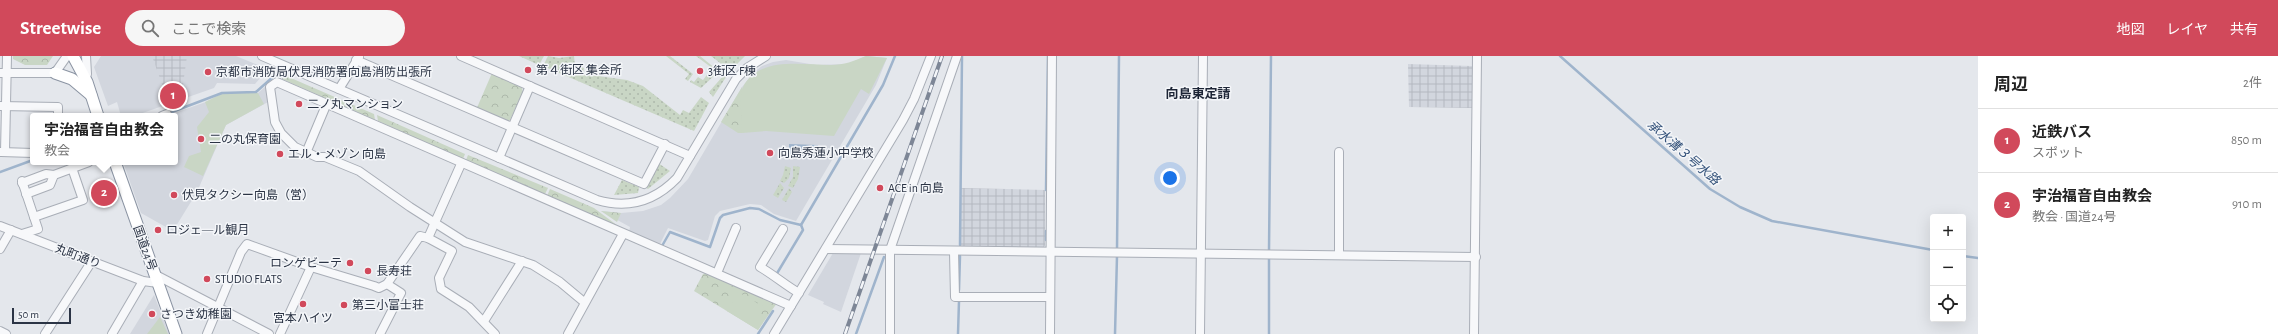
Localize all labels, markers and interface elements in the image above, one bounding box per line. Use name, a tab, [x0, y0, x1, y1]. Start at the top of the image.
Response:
search box	[125, 10, 405, 46]
icon: search	[139, 17, 161, 39]
text: Streetwise	[20, 19, 101, 38]
text: ここで検索	[171, 22, 246, 37]
text: 地図	[2116, 23, 2144, 37]
text: レイヤ	[2166, 23, 2208, 37]
text: 共有	[2230, 23, 2258, 37]
place label: 第４街区 集会所	[536, 63, 622, 76]
place label: 3街区 F棟	[708, 64, 756, 77]
place label: 京都市消防局伏見消防署向島消防出張所	[216, 65, 432, 78]
marker: 第４街区 集会所	[523, 65, 533, 75]
marker: 3街区 F棟	[695, 66, 705, 76]
marker: 京都市消防局伏見消防署向島消防出張所	[203, 67, 213, 77]
text: 周辺	[1994, 76, 2028, 93]
text: 2件	[2243, 77, 2262, 90]
pin: 1	[160, 81, 186, 111]
district label: 向島東定請	[1165, 86, 1231, 101]
place label: 二ノ丸マンション	[307, 98, 403, 110]
marker: 二ノ丸マンション	[294, 99, 304, 109]
popup	[30, 113, 178, 165]
water label: 承水溝３号水路	[1644, 118, 1723, 189]
text: 宇治福音自由教会	[44, 123, 164, 138]
text: 近鉄バス	[2032, 125, 2092, 140]
place label: 二の丸保育園	[209, 132, 281, 145]
marker: 二の丸保育園	[196, 134, 206, 144]
text: 1	[2005, 134, 2009, 147]
text: 850 m	[2231, 134, 2262, 147]
text: 教会	[44, 145, 70, 158]
place label: 向島秀蓮小中学校	[778, 146, 874, 159]
place label: エル・メゾン 向島	[288, 147, 386, 160]
text: スポット	[2032, 147, 2084, 160]
marker: 向島秀蓮小中学校	[765, 148, 775, 158]
marker: エル・メゾン 向島	[275, 149, 285, 159]
your location	[1160, 168, 1180, 188]
pin: 2	[91, 178, 117, 208]
place label: ACE in 向島	[888, 181, 944, 194]
marker: ACE in 向島	[875, 183, 885, 193]
place label: 伏見タクシー向島（営）	[182, 188, 314, 201]
text: 宇治福音自由教会	[2032, 189, 2152, 204]
marker: 伏見タクシー向島（営）	[169, 190, 179, 200]
text: 2	[2004, 198, 2010, 211]
text: 910 m	[2232, 198, 2262, 211]
text: 教会 · 国道24号	[2032, 211, 2116, 224]
map controls	[1930, 214, 1966, 322]
button: +	[1930, 214, 1966, 250]
street label: 国道24号	[131, 223, 160, 272]
place label: ロジェ―ル観月	[166, 223, 249, 236]
marker: ロジェ―ル観月	[153, 225, 163, 235]
street label: 丸町通り	[53, 241, 103, 270]
button: −	[1930, 250, 1966, 286]
place label: ロンゲビーテ	[270, 257, 342, 269]
marker: ロンゲビーテ	[345, 258, 355, 268]
place label: 長寿荘	[376, 264, 412, 277]
marker: 長寿荘	[363, 266, 373, 276]
place label: STUDIO FLATS	[215, 273, 282, 285]
marker: STUDIO FLATS	[202, 274, 212, 284]
button: locate	[1930, 286, 1966, 322]
place label: 第三小富士荘	[352, 298, 424, 311]
marker: 宮本ハイツ	[298, 299, 308, 309]
marker: 第三小富士荘	[339, 300, 349, 310]
scale bar	[12, 306, 71, 325]
place label: さつき幼稚園	[160, 307, 232, 320]
text: 50 m	[18, 309, 39, 320]
marker: さつき幼稚園	[147, 309, 157, 319]
place label: 宮本ハイツ	[273, 312, 333, 324]

